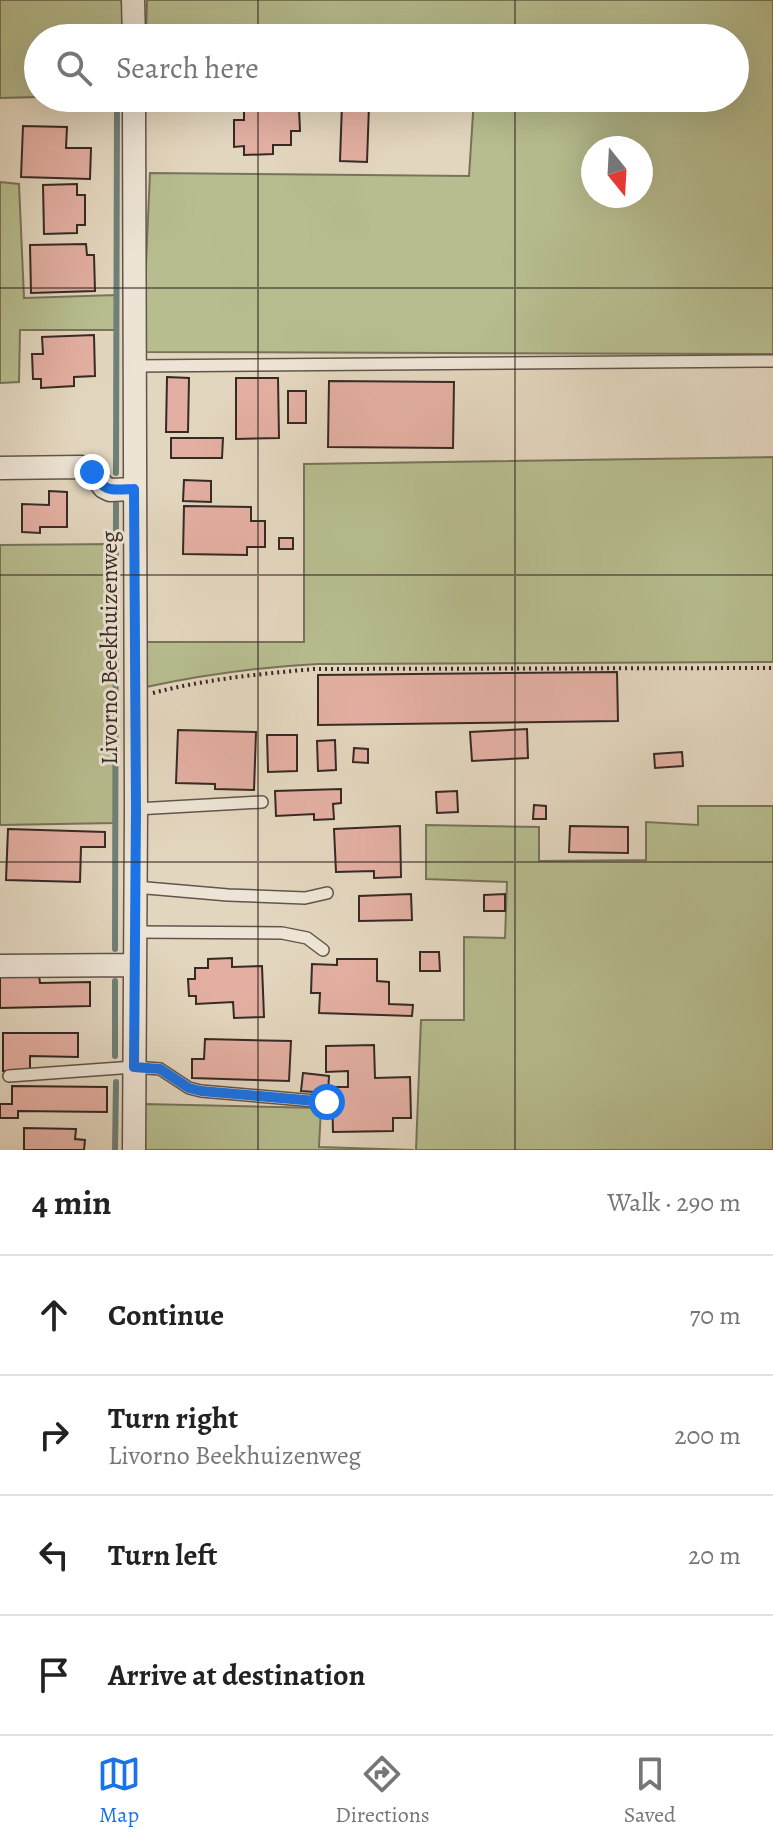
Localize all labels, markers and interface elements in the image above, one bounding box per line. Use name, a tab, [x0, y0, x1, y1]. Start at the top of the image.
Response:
search box	[24, 24, 749, 112]
icon: search	[52, 46, 96, 90]
text: Search here	[116, 48, 259, 88]
north arrow	[581, 136, 653, 208]
route end	[74, 454, 110, 490]
street label: Livorno Beekhuizenweg	[93, 531, 125, 765]
route start	[309, 1084, 345, 1120]
text: 4 min	[32, 1179, 111, 1226]
text: Walk · 290 m	[607, 1185, 741, 1220]
icon: ahead	[32, 1293, 76, 1337]
text: Continue	[108, 1295, 224, 1335]
text: 70 m	[689, 1298, 741, 1333]
text: Turn right	[108, 1398, 238, 1438]
icon: right	[32, 1413, 76, 1457]
text: 200 m	[674, 1418, 741, 1453]
text: Livorno Beekhuizenweg	[108, 1438, 361, 1473]
icon: left	[32, 1533, 76, 1577]
text: Turn left	[108, 1535, 217, 1575]
text: 20 m	[688, 1538, 741, 1573]
icon: arrive	[32, 1653, 76, 1697]
text: Arrive at destination	[108, 1655, 365, 1695]
tab: Map	[97, 1752, 141, 1830]
tab: Directions	[335, 1752, 430, 1830]
tab: Saved	[624, 1752, 676, 1830]

